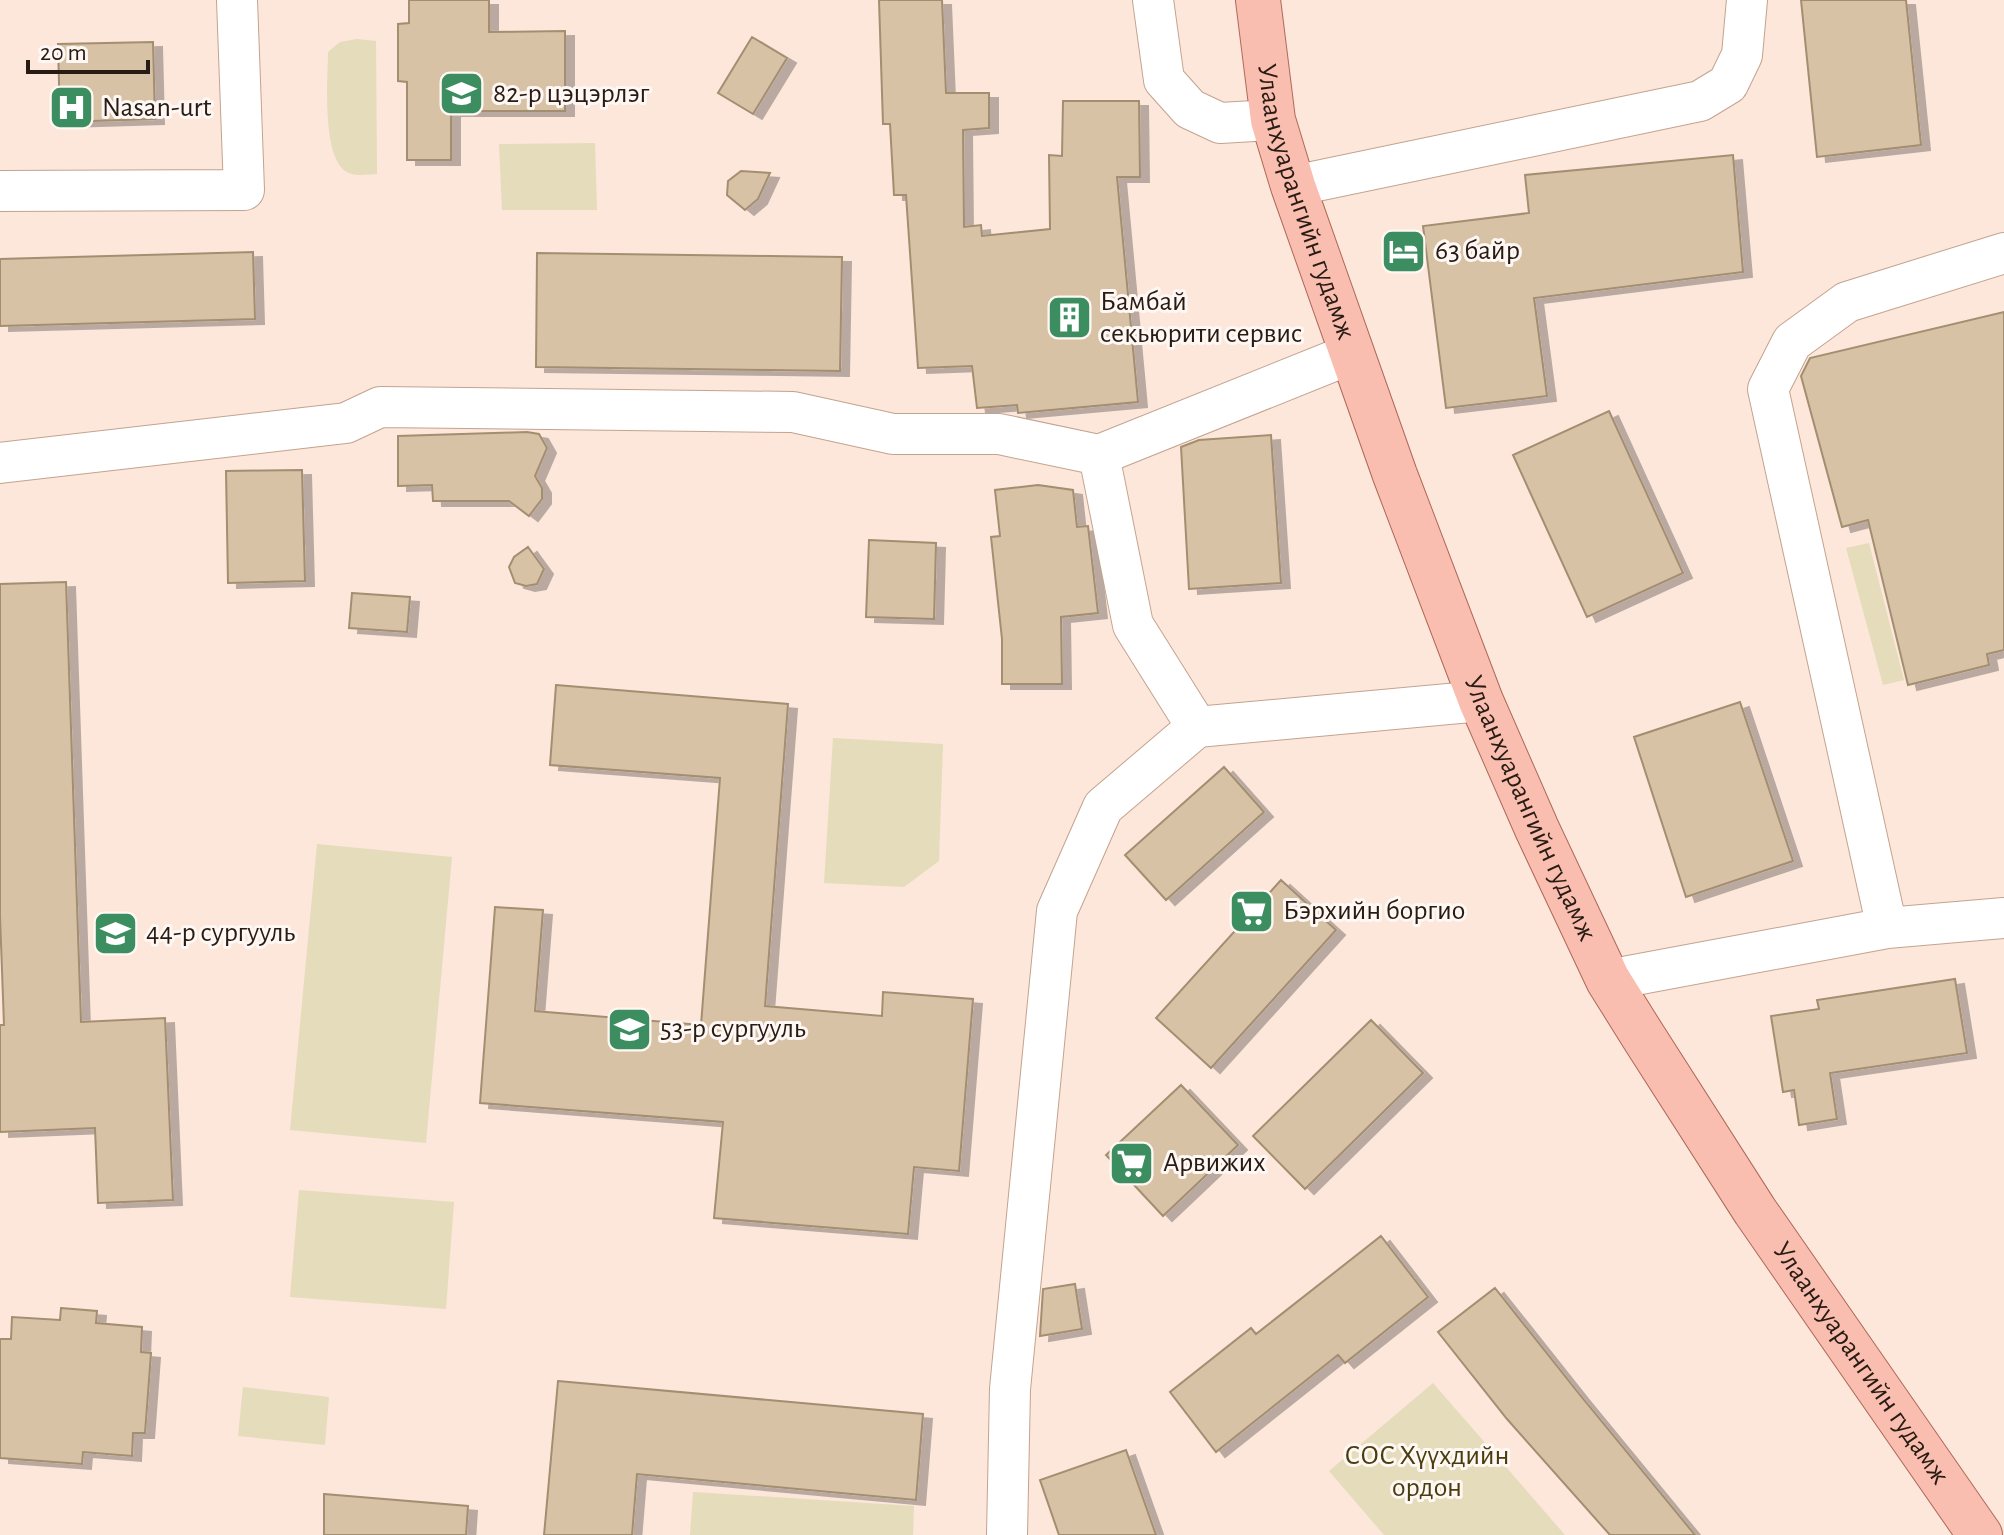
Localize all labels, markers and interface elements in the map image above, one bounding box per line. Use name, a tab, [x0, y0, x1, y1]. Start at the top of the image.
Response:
scale bar	[28, 24, 148, 74]
text: 20 m	[40, 41, 87, 65]
street label: Улаанхуарангийн гудамж	[1252, 62, 1360, 343]
school or university icon: 82-р цэцэрлэг	[438, 70, 486, 118]
place label: 82-р цэцэрлэг	[493, 80, 649, 108]
hospital icon: Nasan-urt	[47, 84, 95, 132]
place label: Nasan-urt	[102, 94, 212, 122]
hotel icon: 63 байр	[1380, 227, 1428, 275]
place label: 63 байр	[1435, 237, 1520, 265]
place label: Бамбай секьюрити сервис	[1100, 288, 1302, 348]
building icon: Бамбай секьюрити сервис	[1045, 294, 1093, 342]
street label: Улаанхуарангийн гудамж	[1459, 672, 1601, 945]
supermarket icon: Бэрхийн боргио	[1228, 887, 1276, 935]
place label: Бэрхийн боргио	[1283, 897, 1465, 925]
school or university icon: 44-р сургууль	[91, 909, 139, 957]
place label: 44-р сургууль	[146, 919, 295, 947]
school or university icon: 53-р сургууль	[605, 1005, 653, 1053]
place label: 53-р сургууль	[660, 1015, 806, 1043]
supermarket icon: Арвижих	[1108, 1139, 1156, 1187]
place label: Арвижих	[1163, 1149, 1266, 1177]
street label: Улаанхуарангийн гудамж	[1767, 1237, 1954, 1489]
park label: СОС Хүүхдийн ордон	[1345, 1442, 1509, 1502]

